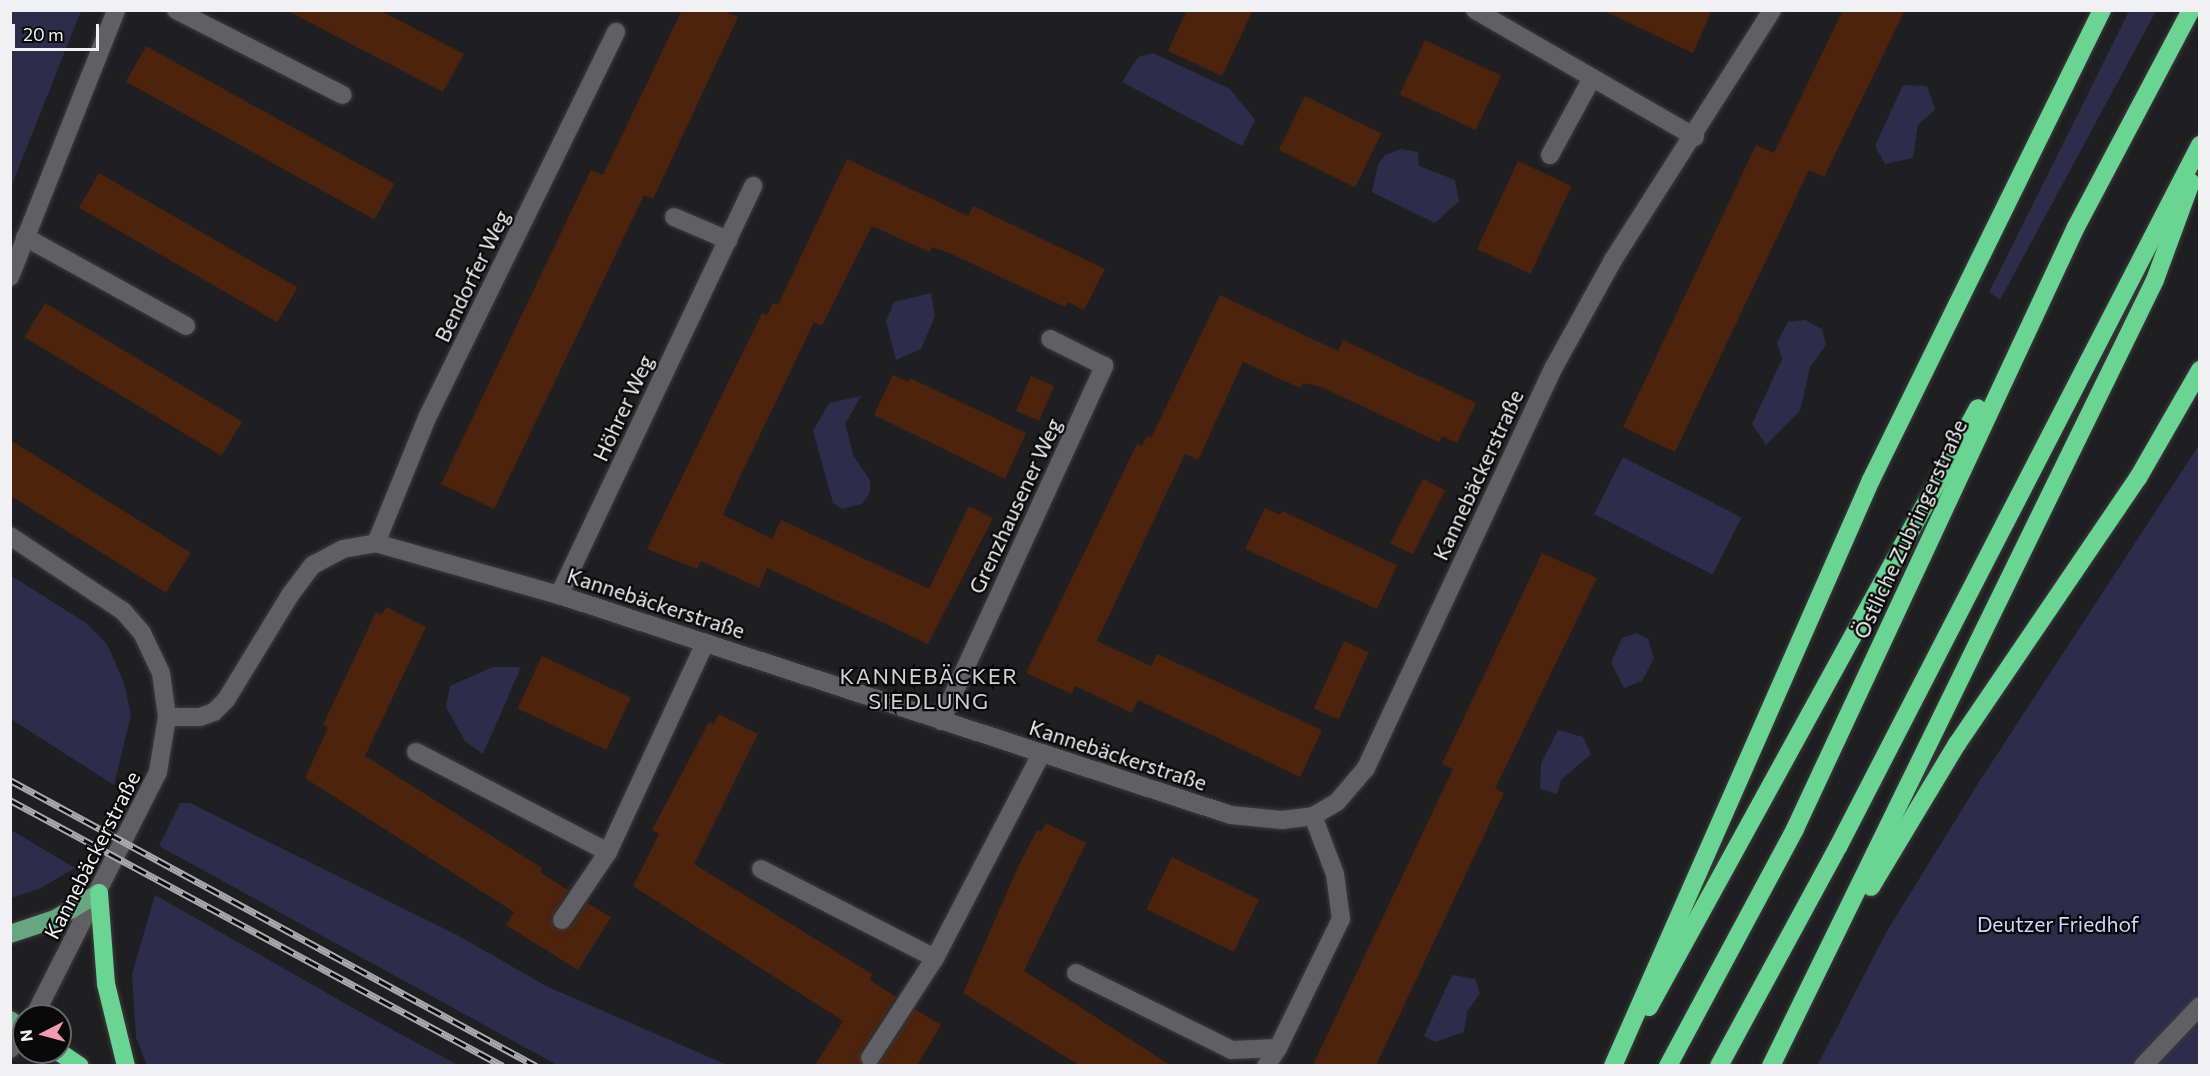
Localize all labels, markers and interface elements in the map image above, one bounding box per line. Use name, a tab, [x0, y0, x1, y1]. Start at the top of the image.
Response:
scale bar	[15, 12, 102, 50]
text: 20 m	[23, 23, 64, 45]
street label: Bendorfer Weg	[429, 206, 515, 346]
street label: Höhrer Weg	[587, 351, 659, 465]
street label: Kannebäckerstraße	[1427, 386, 1529, 564]
street label: Grenzhausener Weg	[963, 414, 1067, 598]
street label: Östliche Zubringerstraße	[1848, 415, 1972, 643]
street label: Kannebäckerstraße	[564, 562, 748, 644]
district label: KANNEBÄCKER SIEDLUNG	[840, 662, 1018, 714]
street label: Kannebäckerstraße	[1026, 714, 1210, 796]
street label: Kannebäckerstraße	[39, 767, 145, 943]
park label: Deutzer Friedhof	[1977, 911, 2139, 937]
north arrow	[12, 1004, 72, 1064]
text: N	[16, 1029, 36, 1043]

